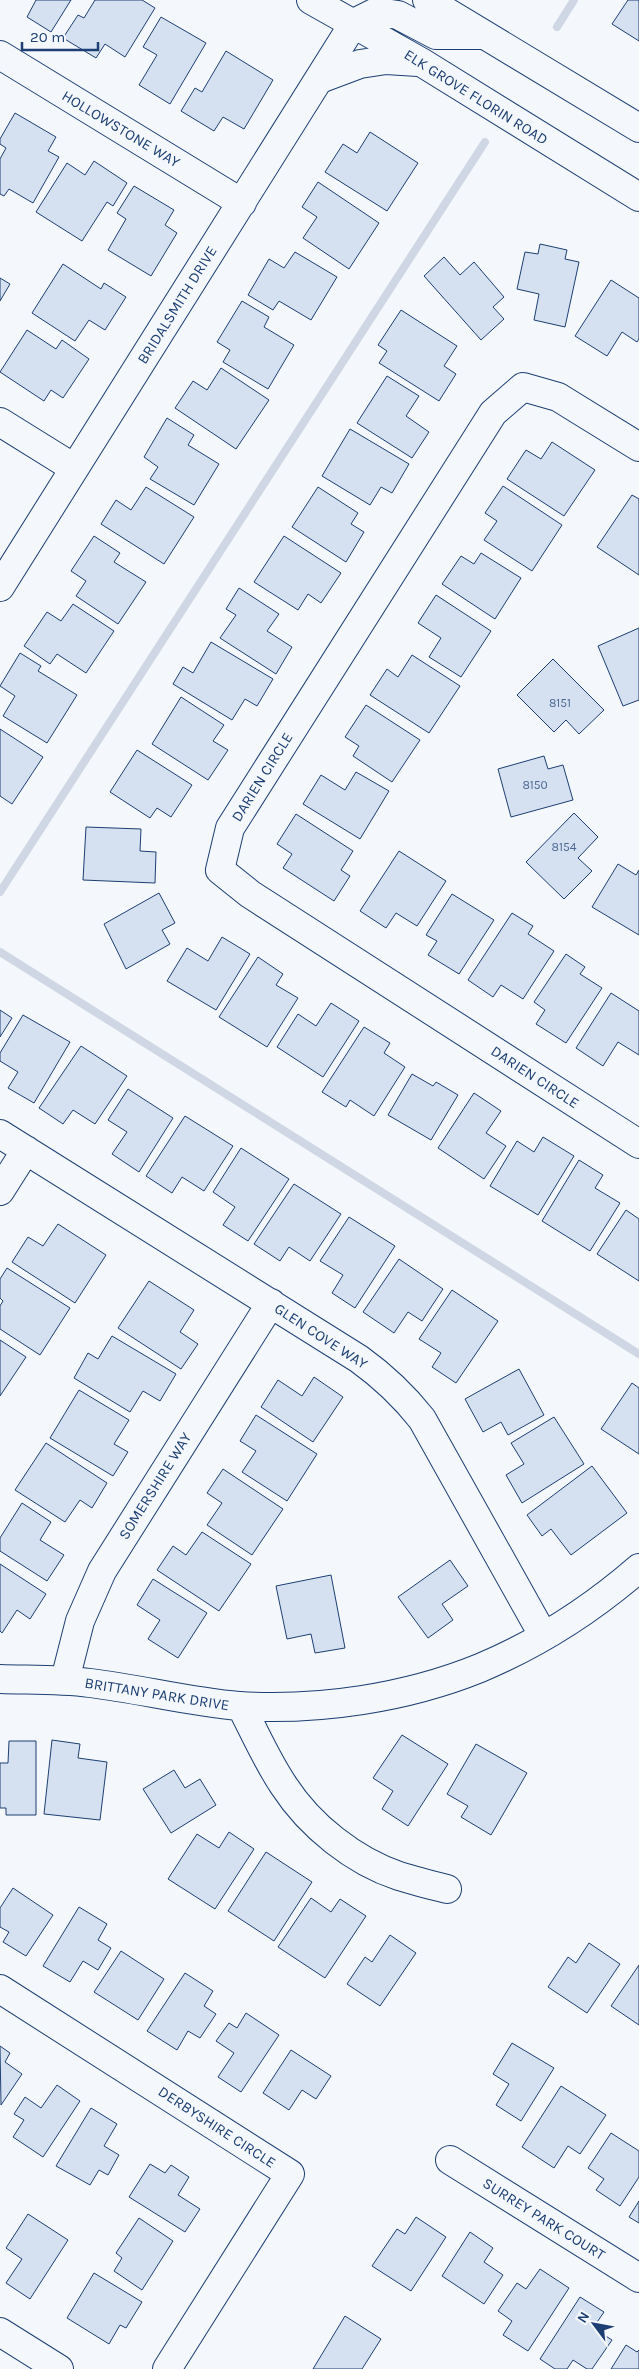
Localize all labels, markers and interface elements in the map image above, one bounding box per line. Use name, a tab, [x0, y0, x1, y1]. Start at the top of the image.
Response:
scale bar	[22, 20, 99, 52]
text: 20 m	[30, 28, 65, 46]
street label: ELK GROVE FLORIN ROAD	[401, 45, 551, 149]
street label: HOLLOWSTONE WAY	[59, 87, 184, 172]
street label: BRIDALSMITH DRIVE	[133, 243, 221, 367]
house number: 8151	[549, 696, 571, 710]
street label: DARIEN CIRCLE	[228, 729, 296, 825]
house number: 8150	[522, 778, 548, 792]
house number: 8154	[552, 840, 577, 854]
street label: DARIEN CIRCLE	[488, 1042, 582, 1112]
street label: GLEN COVE WAY	[271, 1299, 372, 1373]
street label: SOMERSHIRE WAY	[115, 1428, 196, 1543]
street label: BRITTANY PARK DRIVE	[83, 1674, 231, 1714]
street label: DERBYSHIRE CIRCLE	[155, 2082, 279, 2172]
street label: SURREY PARK COURT	[479, 2174, 609, 2264]
north arrow	[569, 2299, 619, 2349]
text: N	[574, 2309, 593, 2326]

